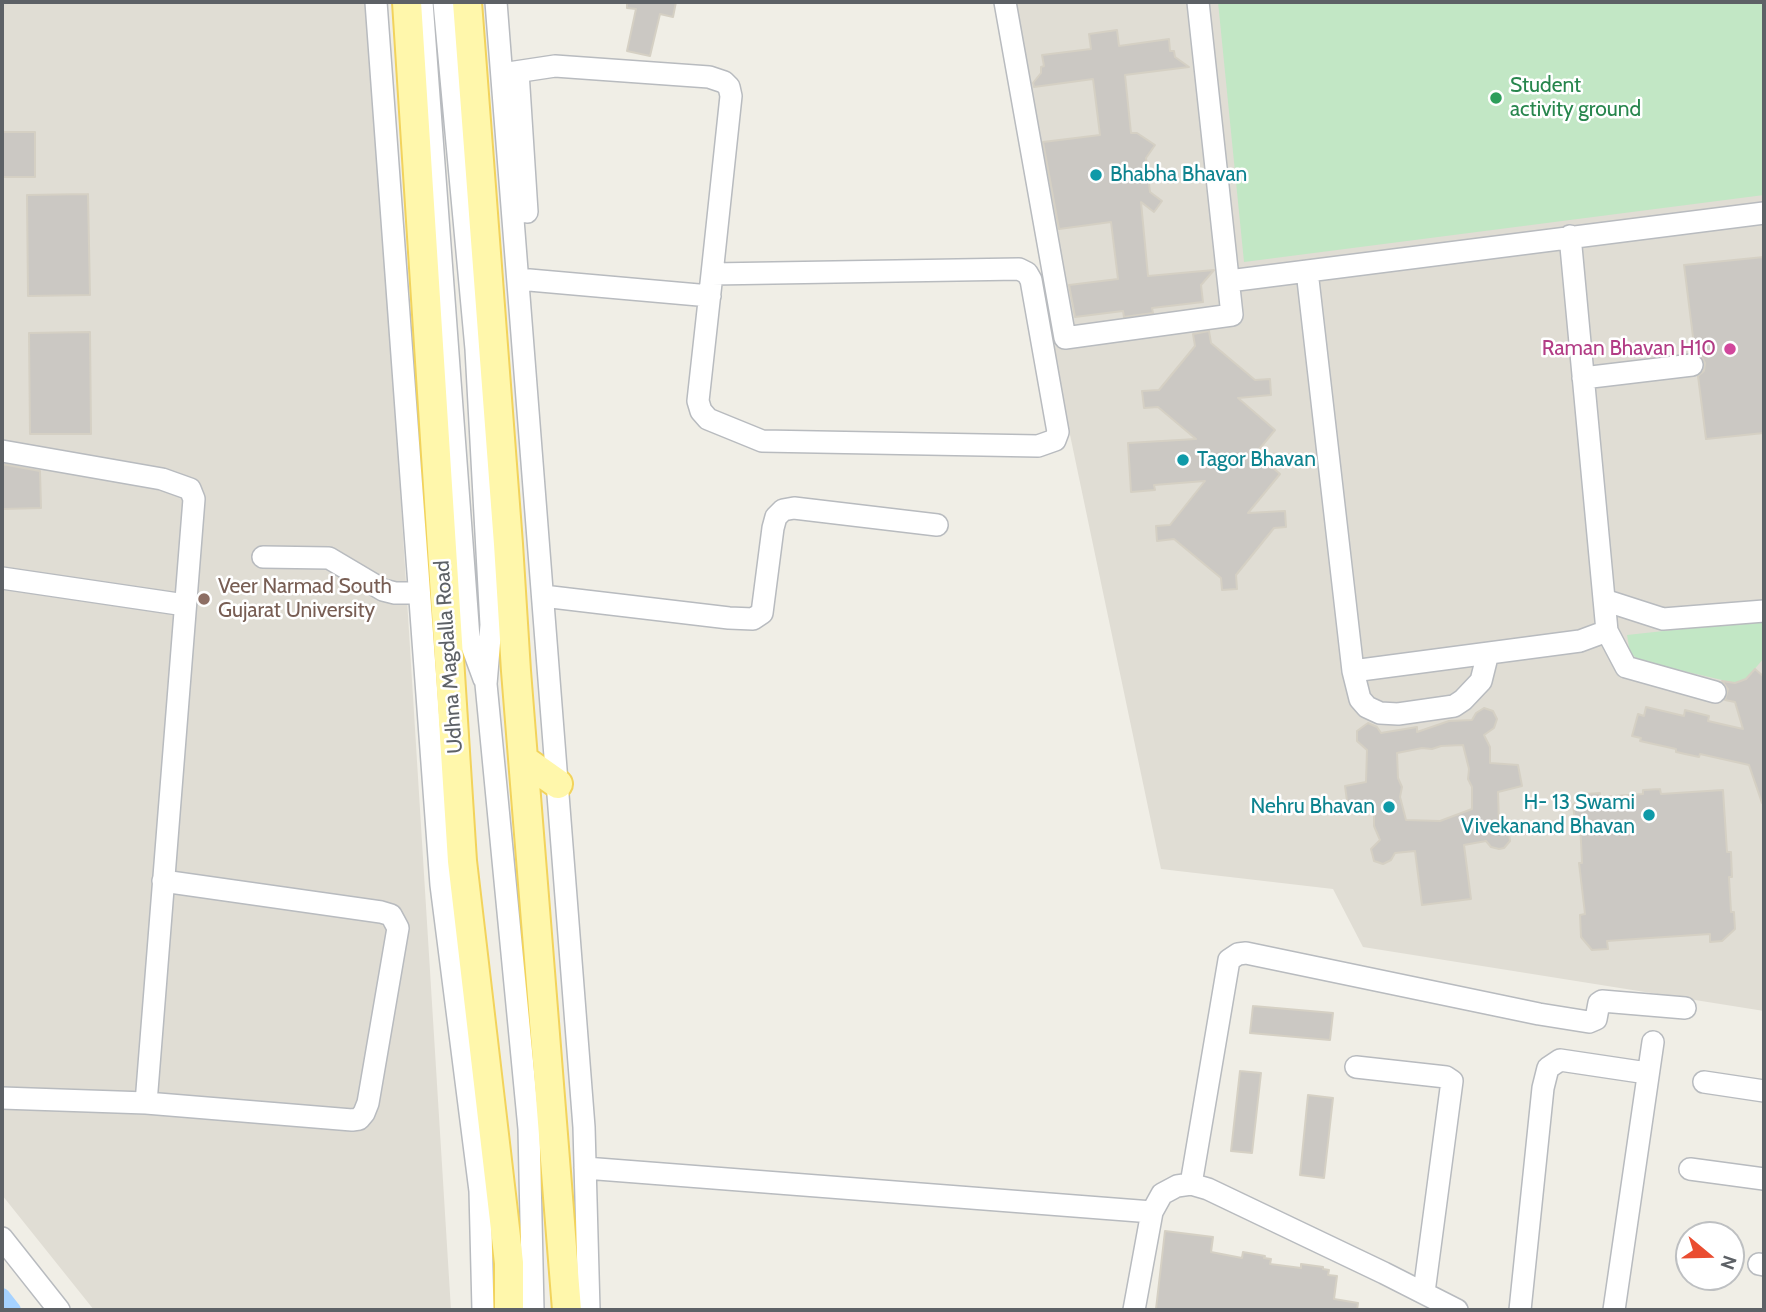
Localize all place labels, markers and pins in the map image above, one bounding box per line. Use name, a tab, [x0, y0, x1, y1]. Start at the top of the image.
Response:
place label: Student activity ground	[1510, 73, 1641, 123]
marker: Student activity ground	[1488, 90, 1504, 106]
place label: Bhabha Bhavan	[1110, 162, 1247, 188]
marker: Bhabha Bhavan	[1088, 167, 1104, 183]
place label: Raman Bhavan H10	[1542, 336, 1716, 362]
marker: Raman Bhavan H10	[1722, 341, 1738, 357]
place label: Tagor Bhavan	[1197, 447, 1316, 473]
marker: Tagor Bhavan	[1175, 452, 1191, 468]
place label: Veer Narmad South Gujarat University	[218, 574, 392, 624]
marker: Veer Narmad South Gujarat University	[196, 591, 212, 607]
place label: H- 13 Swami Vivekanand Bhavan	[1461, 790, 1635, 840]
place label: Nehru Bhavan	[1250, 794, 1375, 820]
marker: Nehru Bhavan	[1381, 799, 1397, 815]
marker: H- 13 Swami Vivekanand Bhavan	[1641, 807, 1657, 823]

